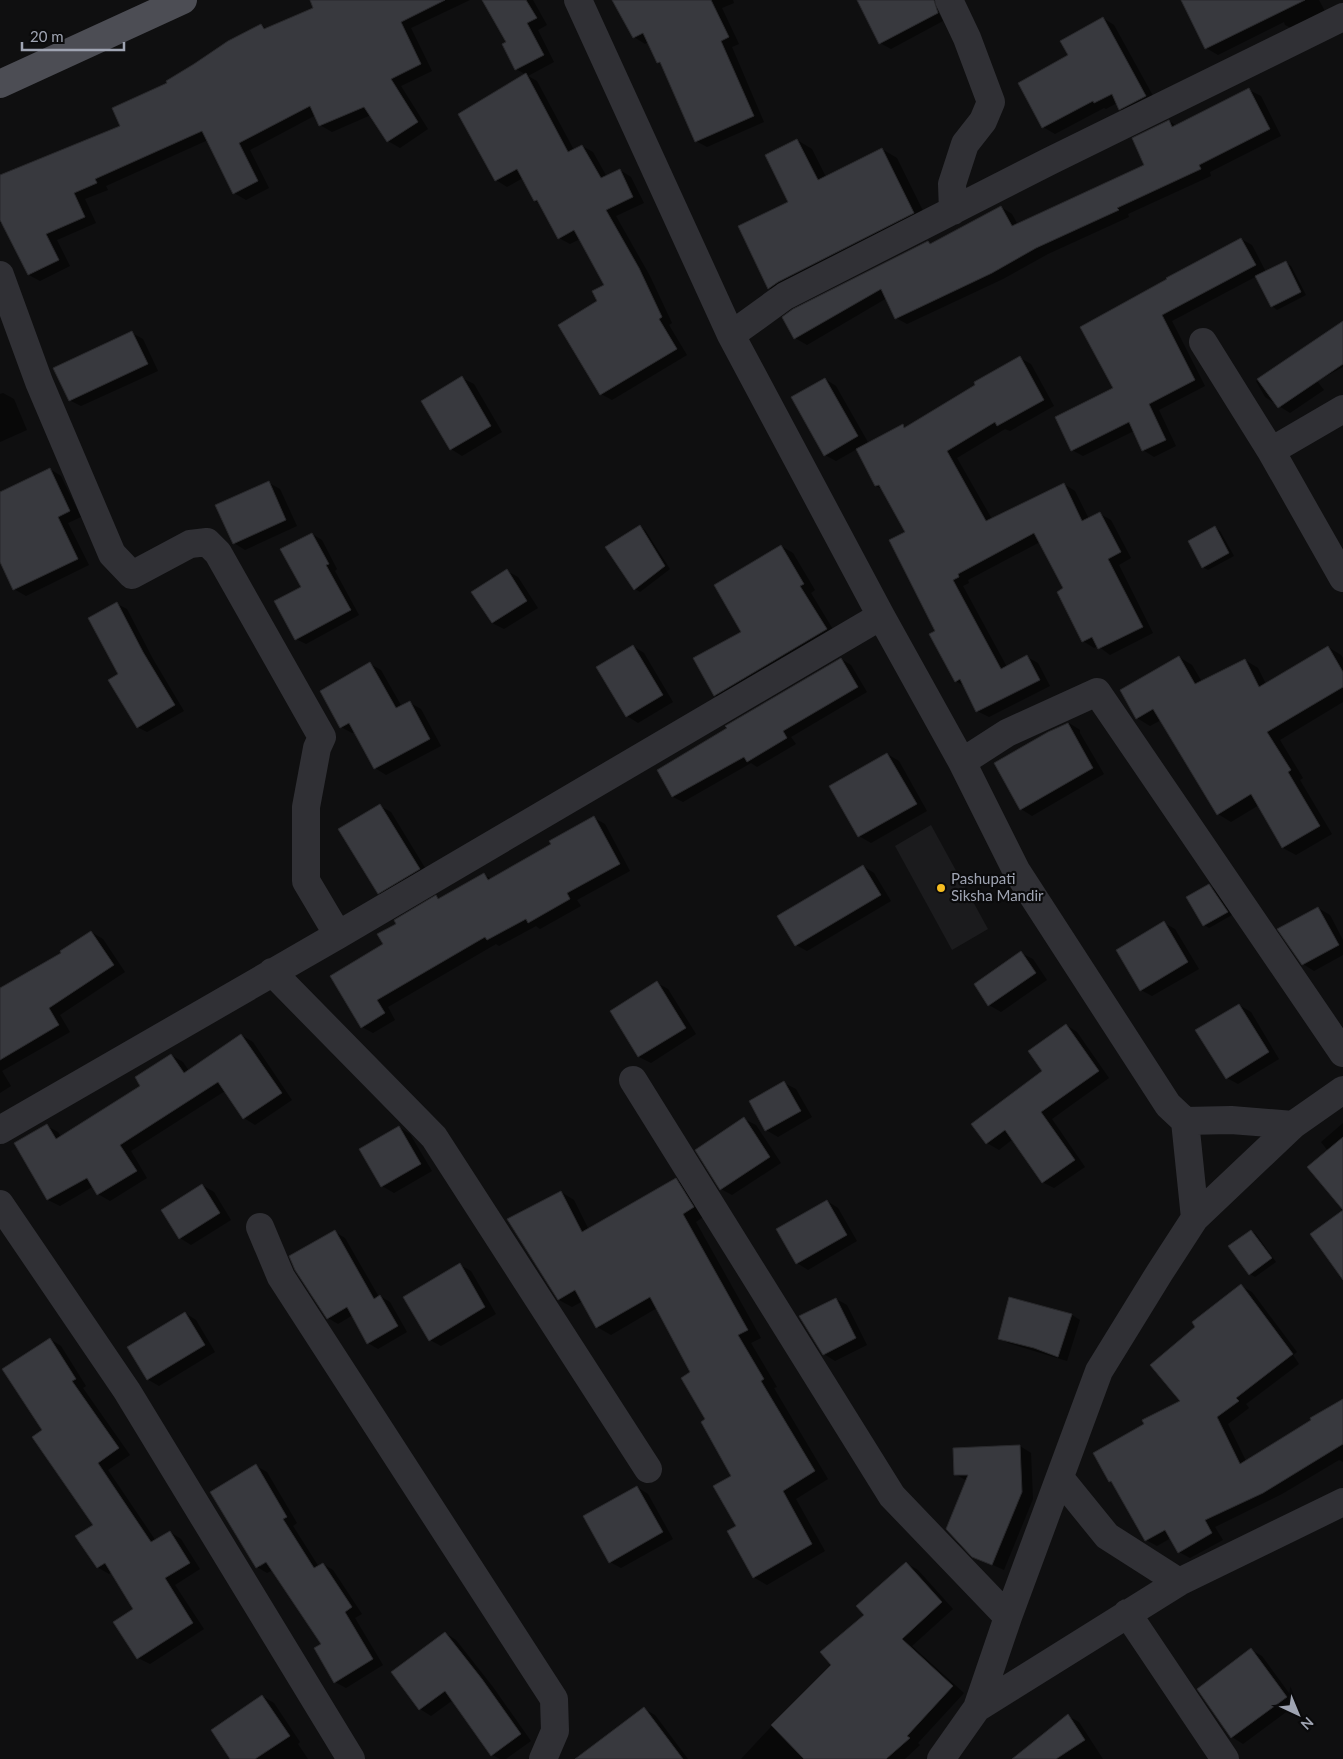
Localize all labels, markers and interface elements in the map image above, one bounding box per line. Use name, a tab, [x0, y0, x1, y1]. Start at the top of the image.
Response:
scale bar	[22, 20, 125, 52]
text: 20 m	[30, 27, 64, 45]
place label: Pashupati Siksha Mandir	[951, 869, 1044, 904]
marker: Pashupati Siksha Mandir	[935, 882, 947, 894]
north arrow	[1273, 1689, 1323, 1739]
text: N	[1298, 1714, 1317, 1734]

